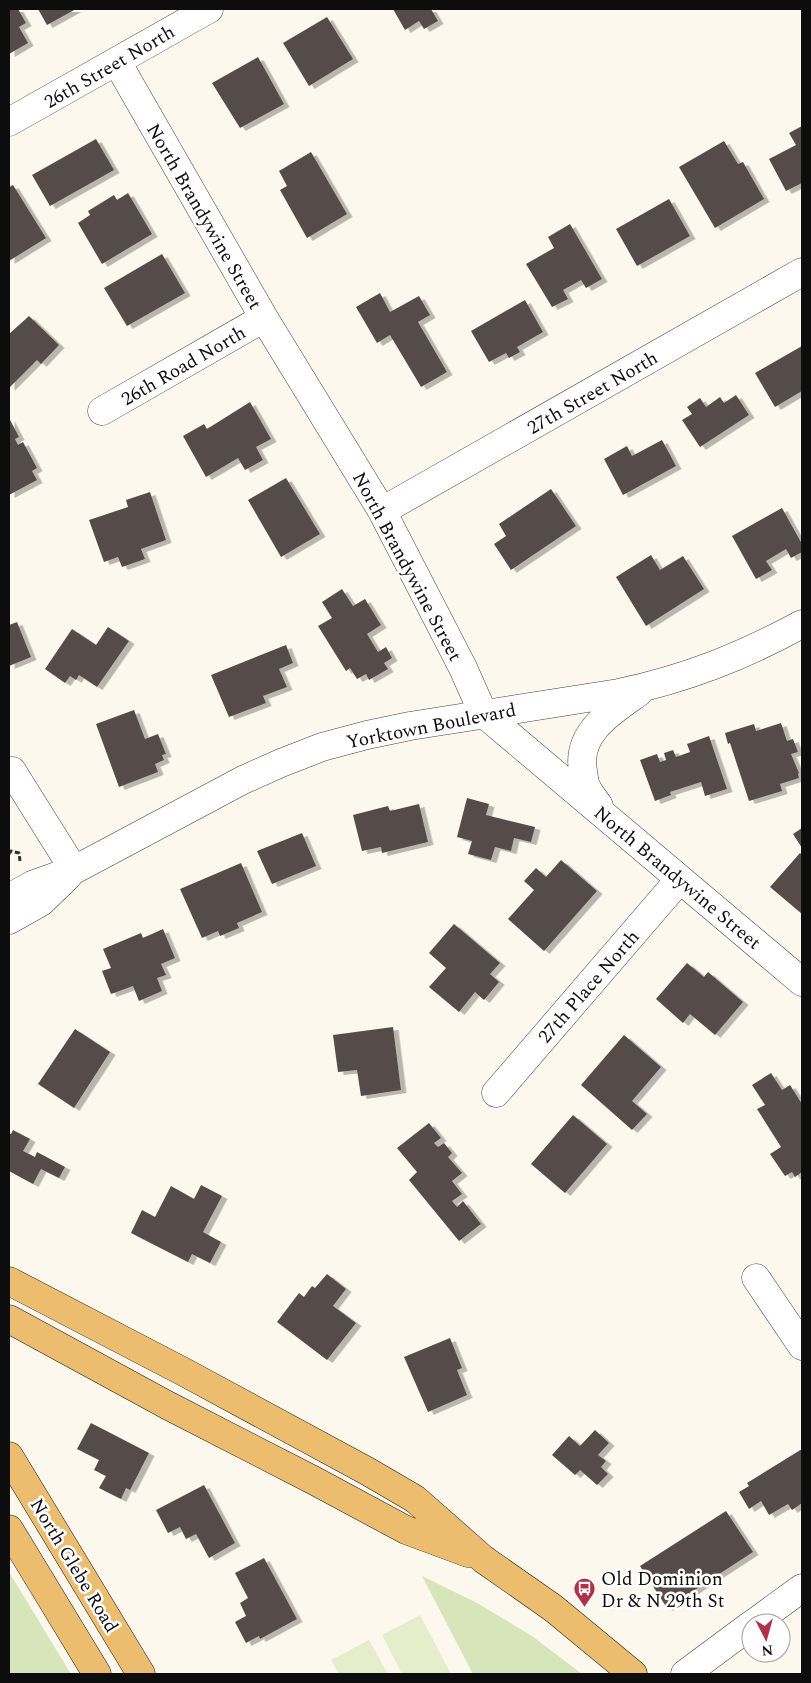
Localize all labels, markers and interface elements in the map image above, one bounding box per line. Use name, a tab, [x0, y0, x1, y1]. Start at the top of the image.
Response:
street label: 26th Street North	[39, 18, 181, 117]
street label: North Brandywine Street	[138, 118, 269, 316]
street label: 26th Road North	[116, 319, 252, 414]
street label: 27th Street North	[522, 344, 664, 443]
street label: North Brandywine Street	[344, 467, 469, 667]
street label: Yorktown Boulevard	[344, 696, 519, 757]
street label: North Brandywine Street	[587, 799, 767, 957]
street label: 27th Place North	[531, 924, 647, 1050]
street label: North Glebe Road	[22, 1493, 125, 1639]
place label: Old Dominion Dr & N 29th St	[601, 1565, 725, 1616]
bus stop icon: Old Dominion Dr & N 29th St	[573, 1577, 597, 1608]
north arrow	[741, 1613, 791, 1663]
text: N	[761, 1639, 774, 1661]

